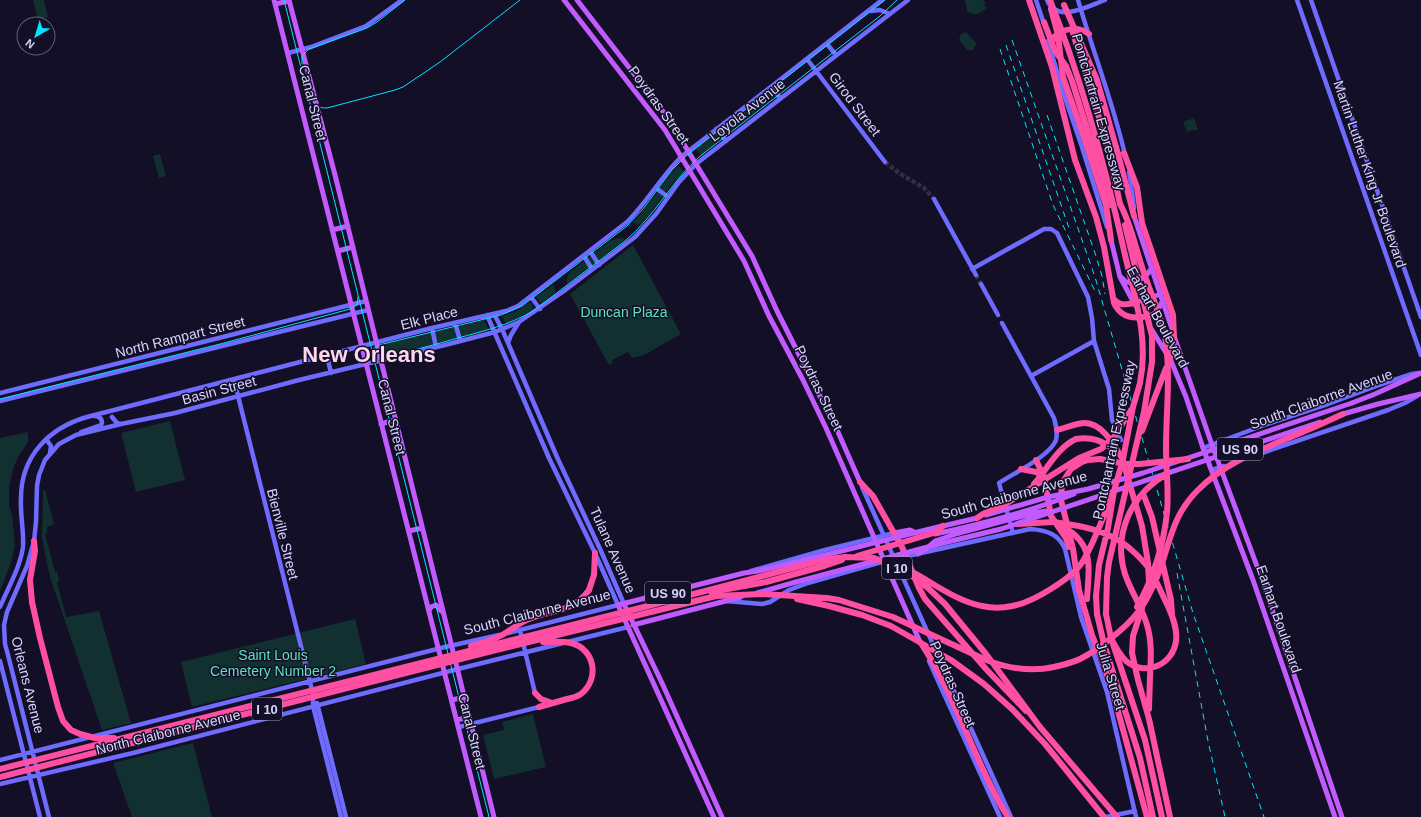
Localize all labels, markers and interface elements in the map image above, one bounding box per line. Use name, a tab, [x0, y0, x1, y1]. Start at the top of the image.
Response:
north arrow	[16, 16, 56, 56]
street label: Pontchartrain Expressway	[1069, 32, 1129, 192]
text: N	[23, 37, 37, 51]
street label: Canal Street	[296, 63, 330, 143]
street label: Poydras Street	[625, 63, 693, 147]
street label: Girod Street	[826, 69, 884, 139]
street label: Loyola Avenue	[706, 75, 788, 145]
street label: Martin Luther King Jr Boulevard	[1330, 78, 1410, 270]
street label: Earhart Boulevard	[1124, 264, 1192, 370]
street label: Elk Place	[399, 303, 459, 333]
park label: Duncan Plaza	[580, 304, 668, 320]
street label: North Rampart Street	[114, 313, 247, 361]
district label: New Orleans	[302, 342, 436, 367]
street label: Poydras Street	[792, 343, 847, 433]
street label: Pontchartrain Expressway	[1089, 359, 1139, 521]
street label: South Claiborne Avenue	[1247, 366, 1395, 432]
street label: Basin Street	[180, 372, 258, 408]
street label: Canal Street	[375, 377, 409, 457]
road number: US 90	[1217, 438, 1263, 460]
street label: South Claiborne Avenue	[939, 468, 1089, 522]
street label: Bienville Street	[264, 487, 302, 581]
street label: Tulane Avenue	[587, 504, 639, 596]
road number: I 10	[882, 557, 912, 579]
street label: Earhart Boulevard	[1253, 563, 1305, 675]
road number: US 90	[645, 582, 691, 604]
street label: South Claiborne Avenue	[462, 586, 612, 638]
street label: Orleans Avenue	[8, 635, 48, 735]
street label: Poydras Street	[927, 638, 979, 730]
street label: Julia Street	[1093, 640, 1129, 712]
park label: Saint Louis Cemetery Number 2	[210, 647, 336, 679]
street label: Canal Street	[455, 691, 489, 771]
road number: I 10	[252, 698, 282, 720]
street label: North Claiborne Avenue	[94, 706, 242, 758]

